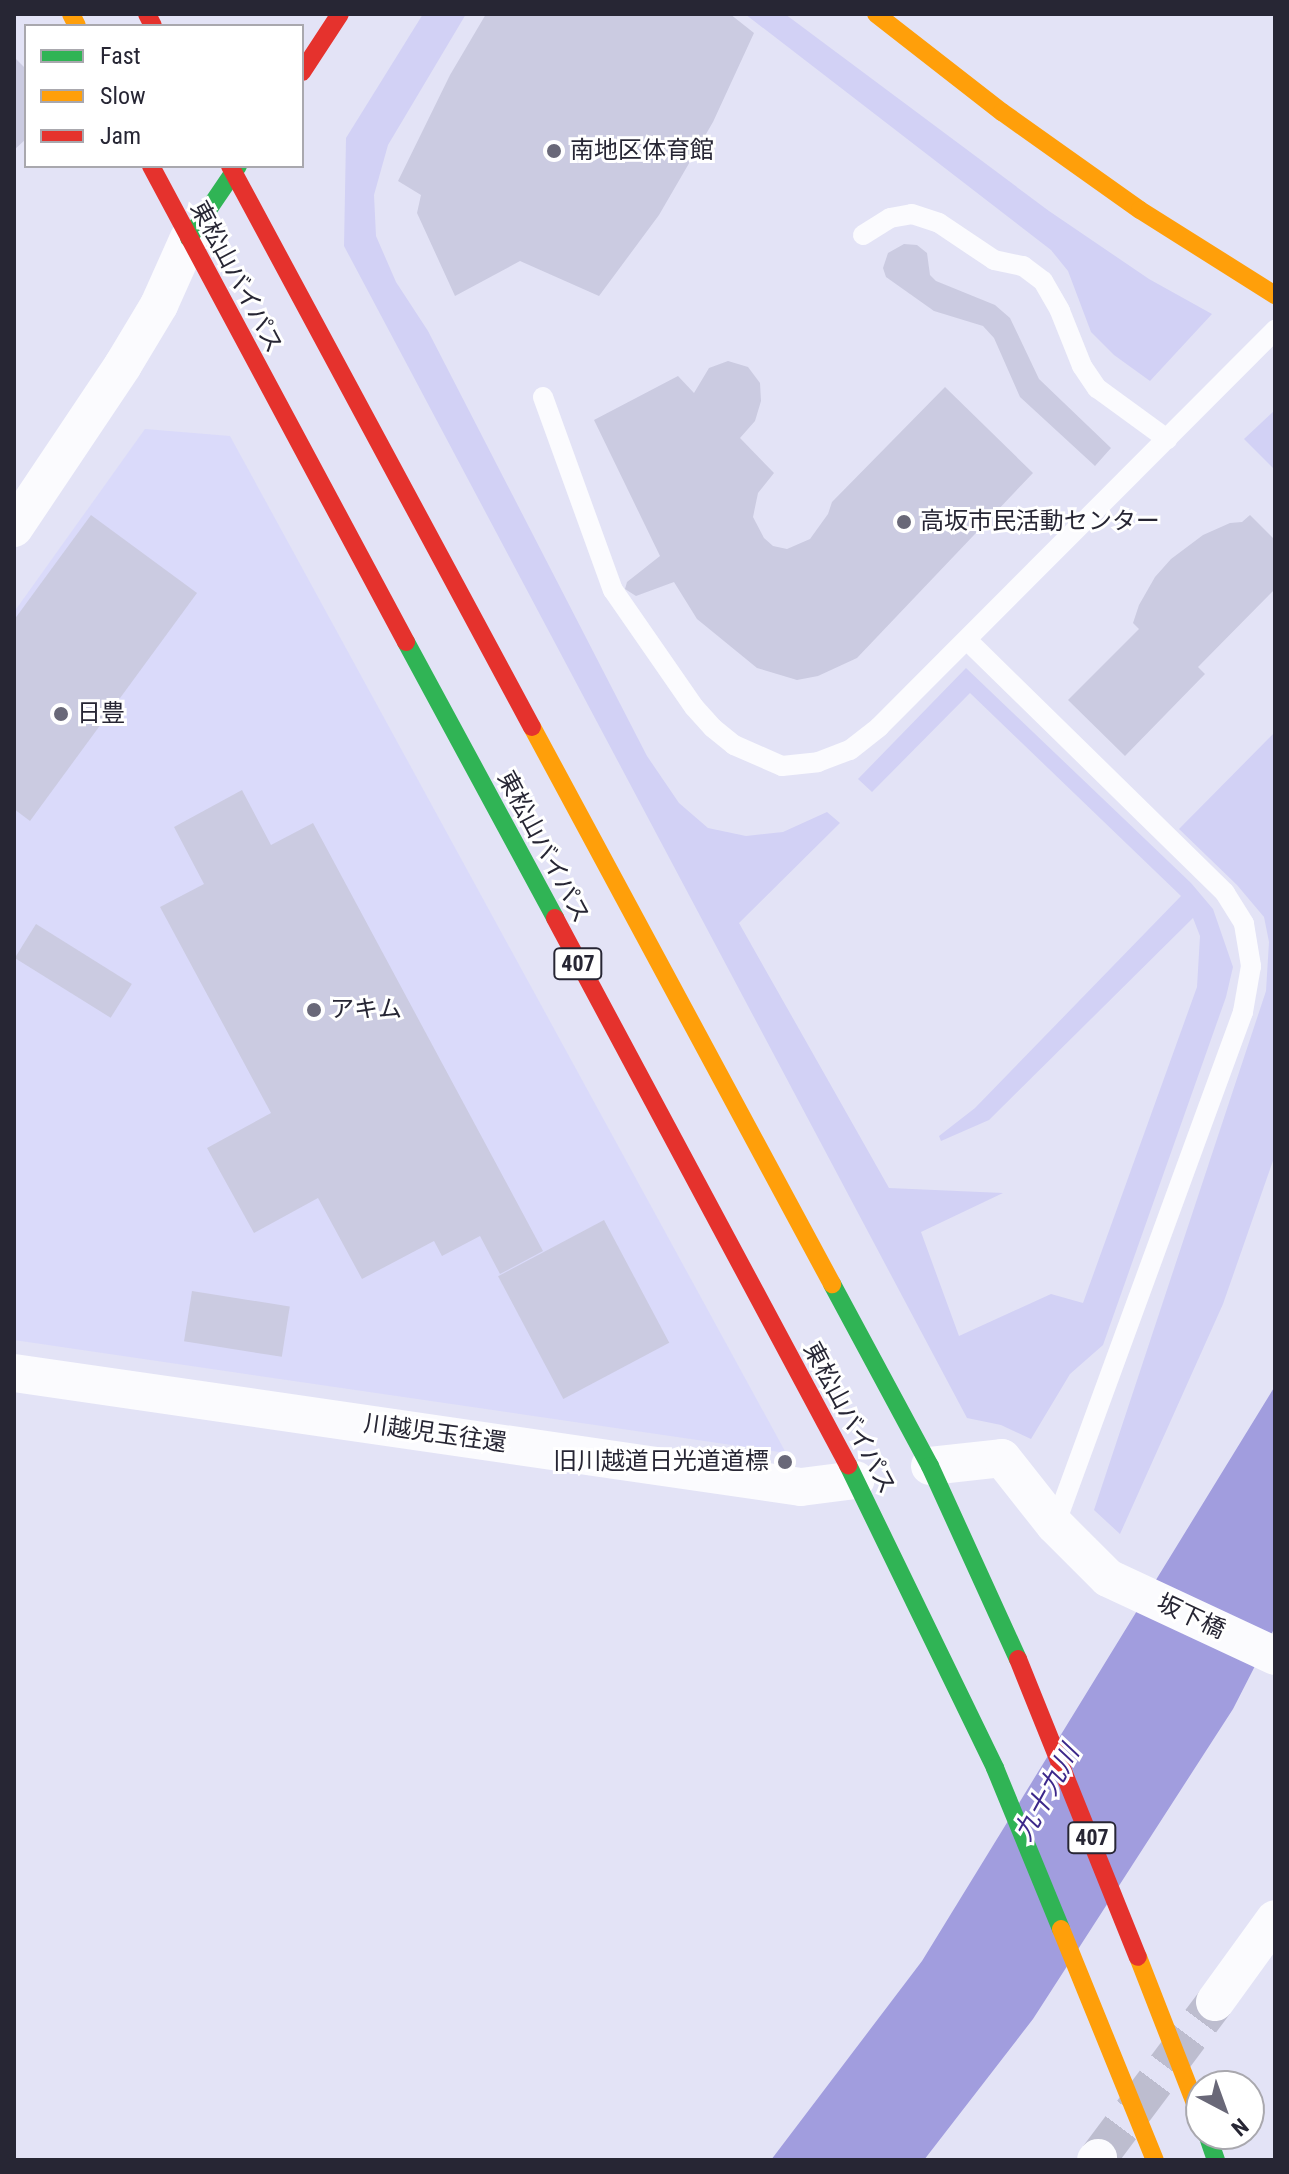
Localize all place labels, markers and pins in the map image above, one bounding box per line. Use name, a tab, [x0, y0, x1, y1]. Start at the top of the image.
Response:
place label: 南地区体育館	[570, 137, 714, 165]
marker: 南地区体育館	[545, 142, 563, 160]
place label: 高坂市民活動センター	[920, 508, 1160, 536]
marker: 高坂市民活動センター	[895, 513, 913, 531]
place label: 日豊	[77, 700, 125, 728]
marker: 日豊	[52, 705, 70, 723]
place label: アキム	[330, 996, 402, 1024]
marker: アキム	[305, 1001, 323, 1019]
place label: 旧川越道日光道道標	[553, 1448, 769, 1476]
marker: 旧川越道日光道道標	[776, 1453, 794, 1471]

